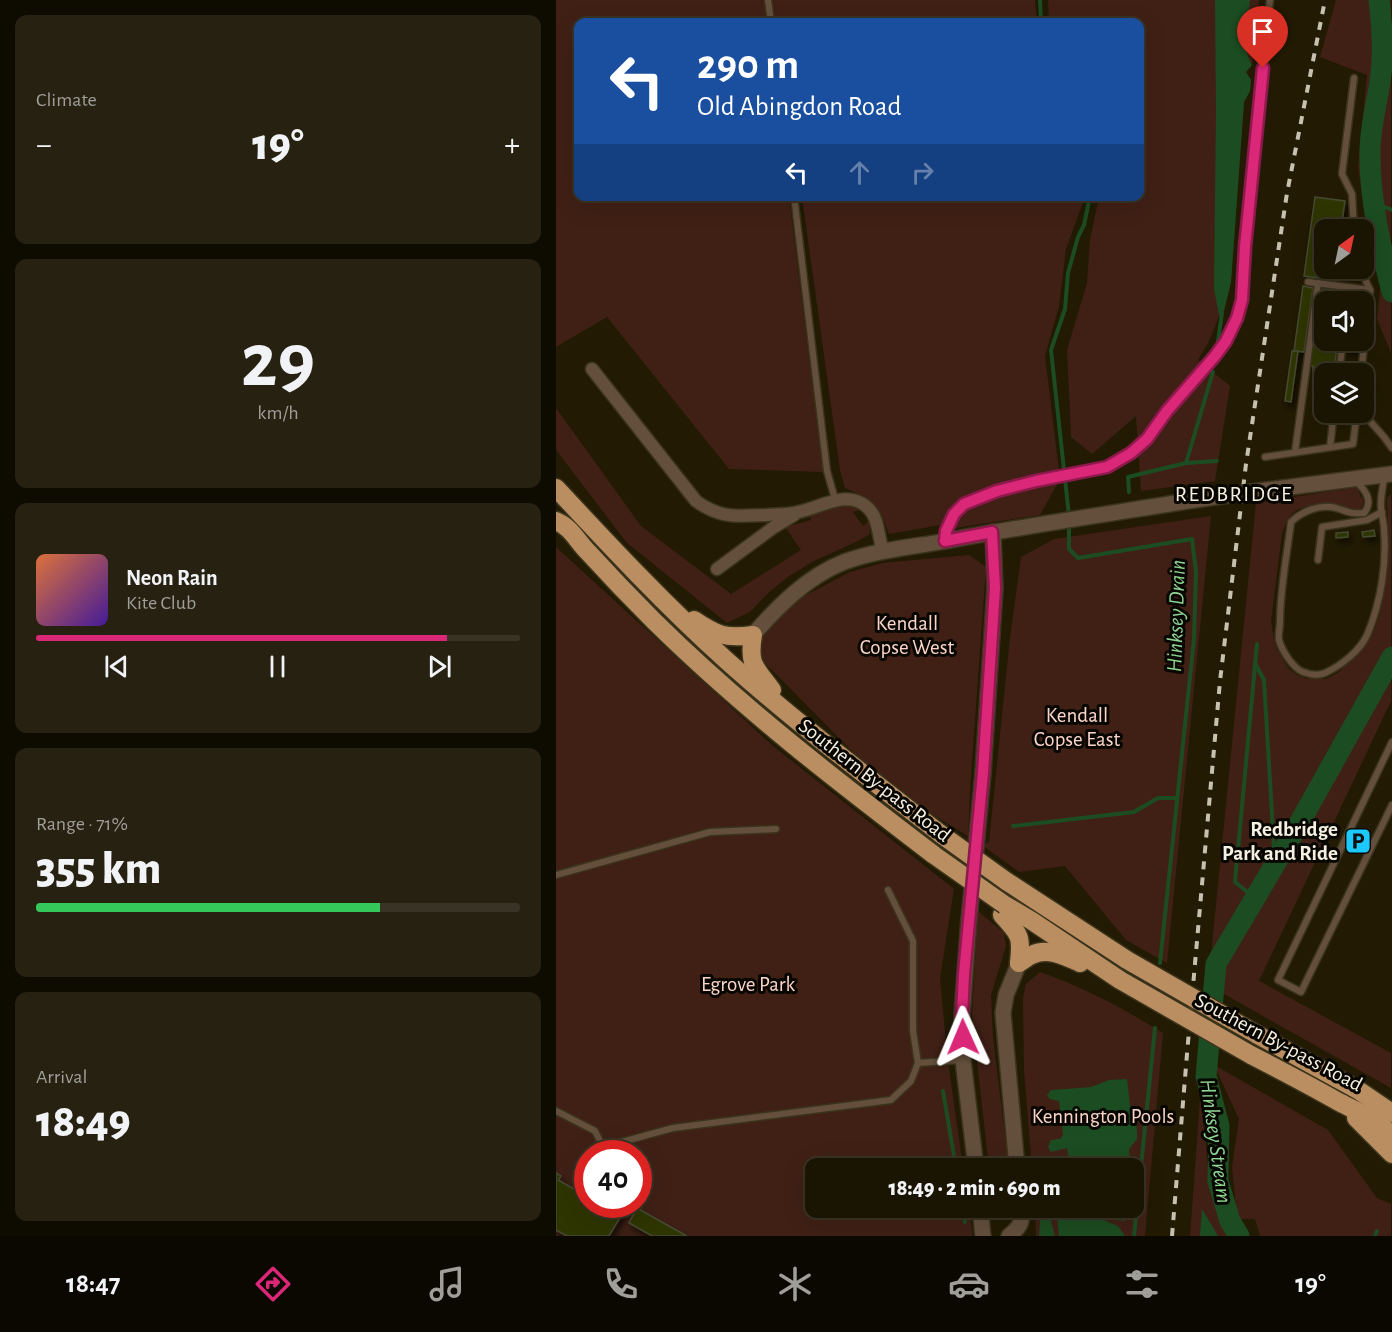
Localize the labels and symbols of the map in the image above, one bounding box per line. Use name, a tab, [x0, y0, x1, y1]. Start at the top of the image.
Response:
pin	[1237, 6, 1288, 68]
north arrow	[1314, 219, 1374, 279]
district label: REDBRIDGE	[1175, 483, 1293, 505]
water label: Hinksey Drain	[1163, 559, 1189, 673]
park label: Kendall Copse West	[860, 613, 954, 658]
park label: Kendall Copse East	[1034, 705, 1120, 750]
street label: Southern By-pass Road	[795, 715, 955, 846]
place label: Redbridge Park and Ride	[1222, 819, 1338, 864]
parking icon: Redbridge Park and Ride	[1343, 826, 1373, 856]
park label: Egrove Park	[701, 974, 796, 995]
street label: Southern By-pass Road	[1192, 989, 1366, 1095]
position arrow	[931, 1005, 995, 1069]
water label: Hinksey Stream	[1196, 1078, 1236, 1205]
park label: Kennington Pools	[1032, 1106, 1174, 1127]
speed limit sign: 40	[574, 1140, 652, 1218]

